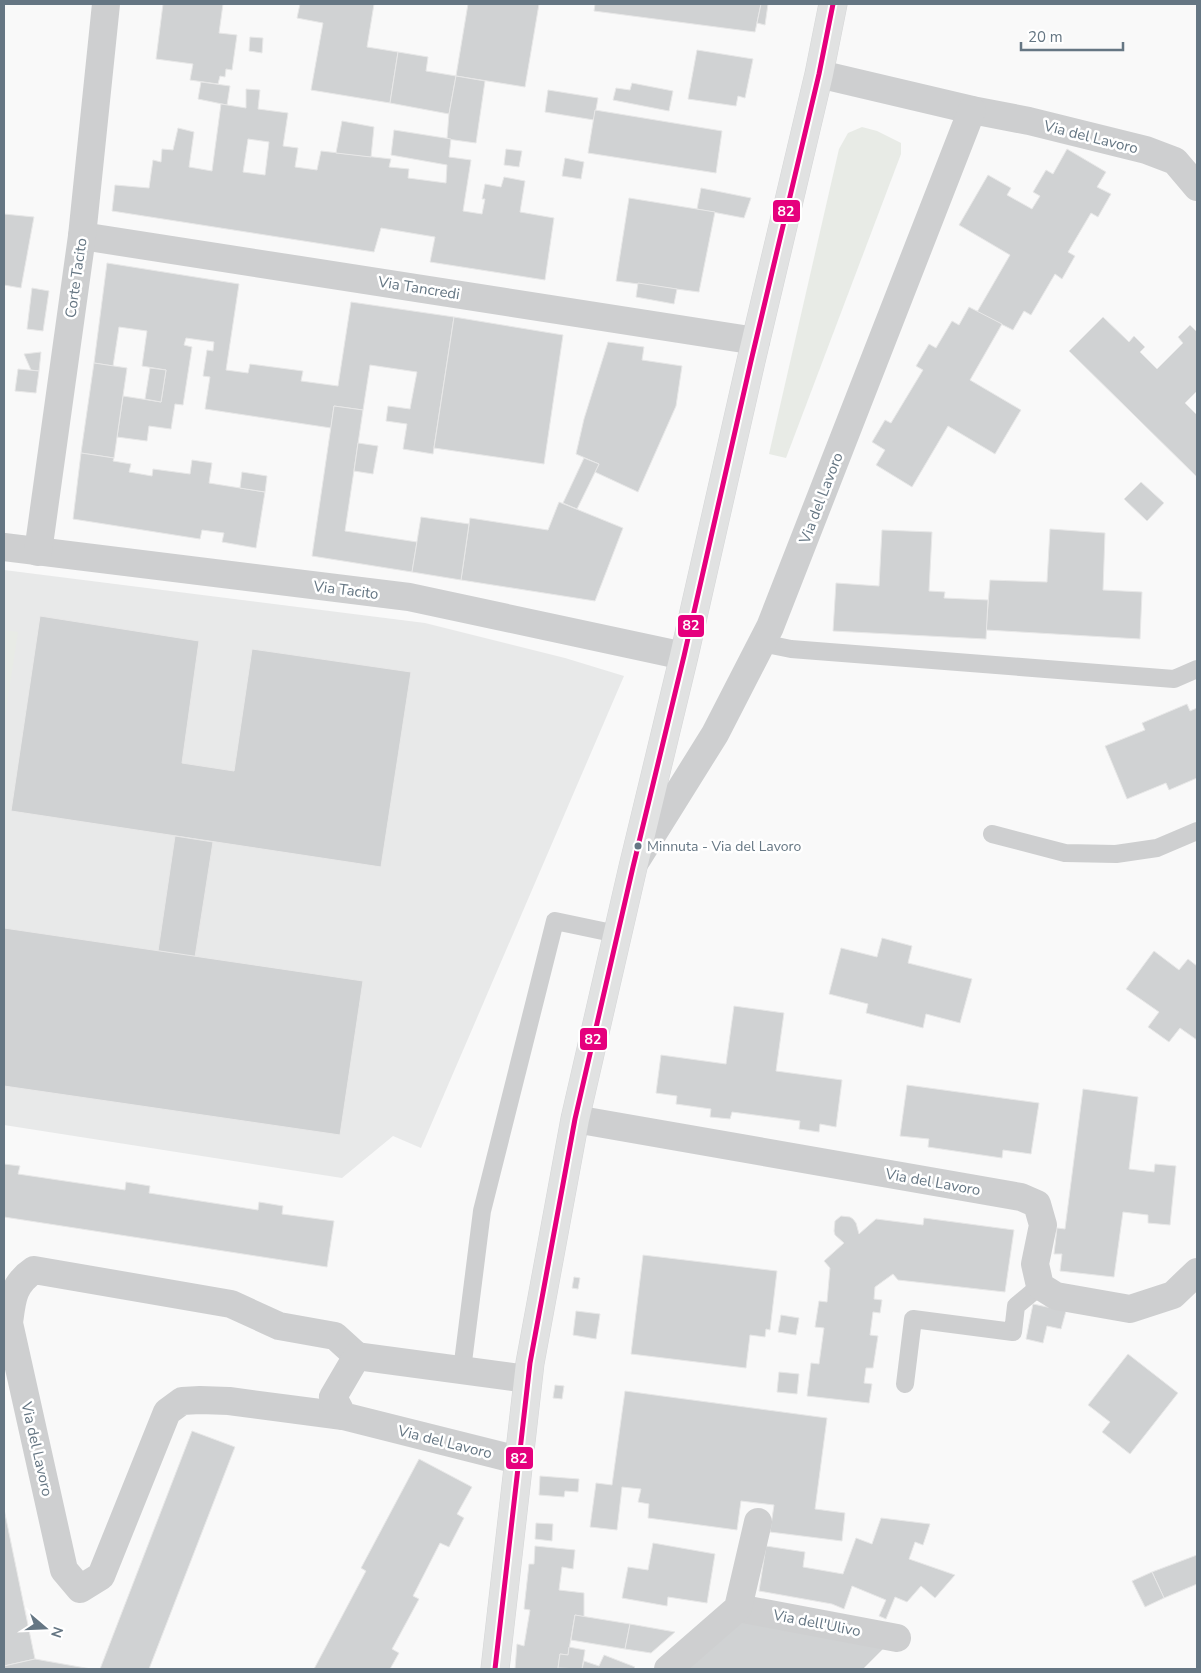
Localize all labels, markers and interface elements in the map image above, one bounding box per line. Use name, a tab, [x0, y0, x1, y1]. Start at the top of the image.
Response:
scale bar	[1021, 20, 1124, 52]
text: 20 m	[1028, 27, 1063, 47]
street label: Via del Lavoro	[1041, 115, 1140, 158]
line badge: 82	[772, 199, 801, 223]
text: 82	[778, 202, 794, 221]
street label: Corte Tacito	[60, 237, 92, 319]
street label: Via Tancredi	[376, 272, 461, 304]
street label: Via del Lavoro	[794, 449, 848, 547]
street label: Via Tacito	[311, 576, 380, 604]
line badge: 82	[677, 614, 705, 638]
text: 82	[683, 616, 699, 635]
place label: Minnuta - Via del Lavoro	[647, 837, 801, 856]
marker: Minnuta - Via del Lavoro	[633, 841, 643, 851]
line badge: 82	[579, 1027, 608, 1051]
text: 82	[585, 1030, 601, 1049]
street label: Via del Lavoro	[883, 1164, 982, 1200]
street label: Via del Lavoro	[16, 1399, 58, 1498]
street label: Via del Lavoro	[395, 1420, 494, 1463]
line badge: 82	[505, 1446, 534, 1470]
text: 82	[511, 1449, 527, 1468]
north arrow	[20, 1603, 70, 1653]
street label: Via dell'Ulivo	[771, 1605, 862, 1641]
text: N	[46, 1624, 68, 1640]

